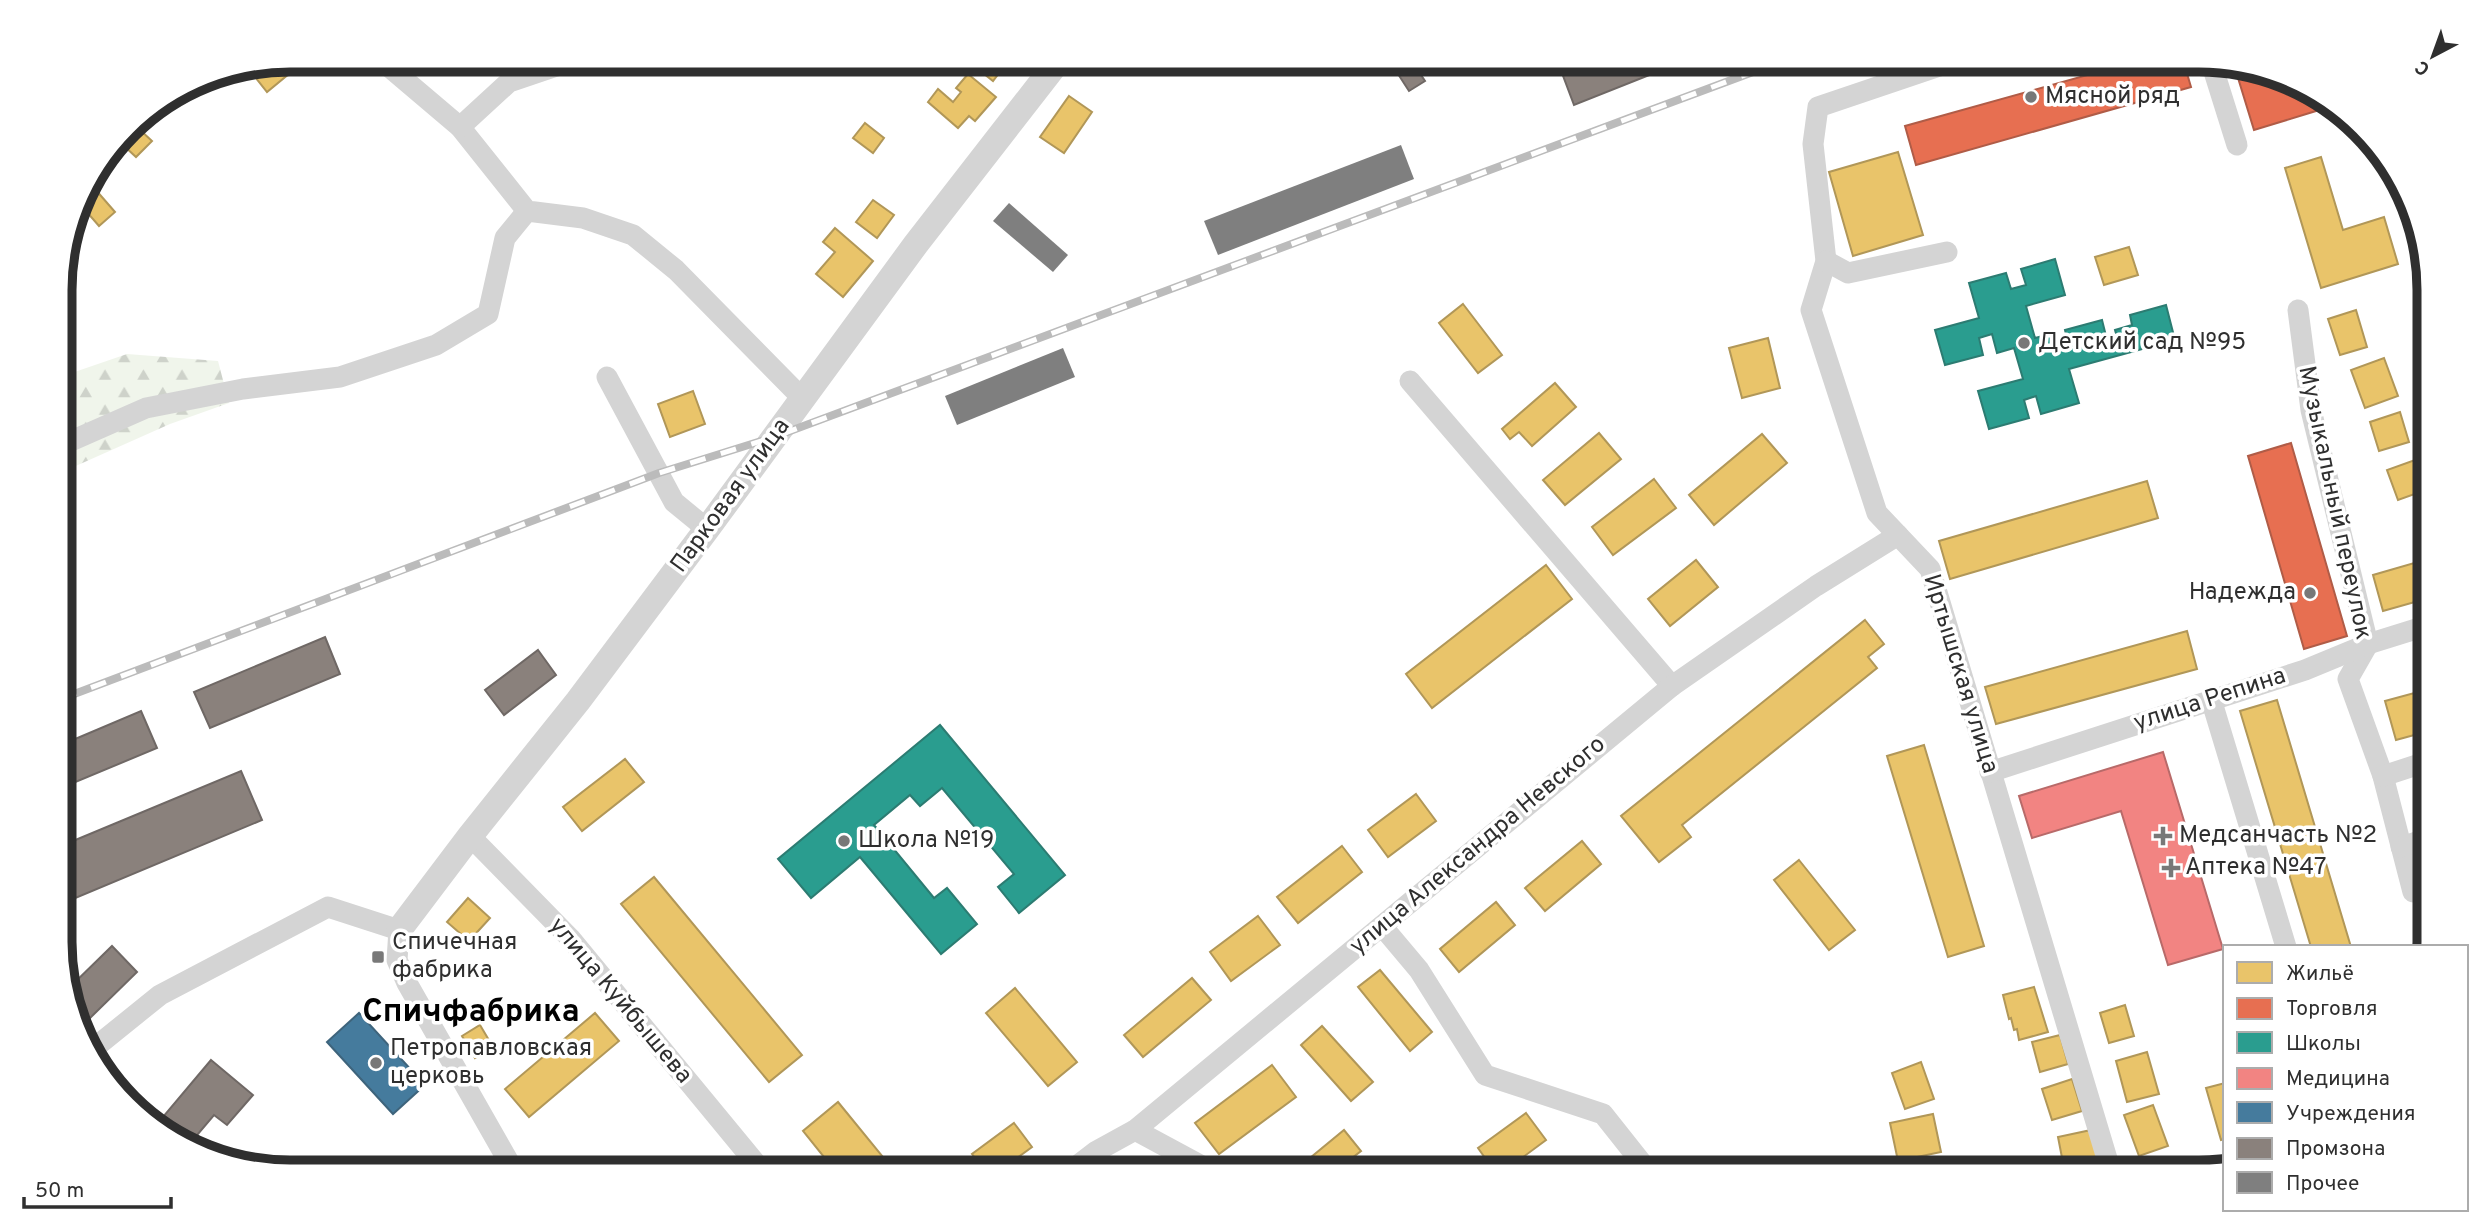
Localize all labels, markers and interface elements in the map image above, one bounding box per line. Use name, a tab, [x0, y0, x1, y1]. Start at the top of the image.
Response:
north arrow	[2398, 21, 2468, 91]
text: С	[2411, 54, 2436, 80]
place label: Мясной ряд	[2045, 82, 2180, 112]
marker: Мясной ряд	[2023, 89, 2039, 105]
place label: Детский сад №95	[2038, 328, 2246, 358]
marker: Детский сад №95	[2016, 335, 2032, 351]
street label: Музыкальный переулок	[2290, 363, 2378, 643]
street label: Парковая улица	[665, 413, 797, 579]
street label: Иртышская улица	[1915, 571, 2005, 777]
place label: Надежда	[2189, 578, 2296, 608]
marker: Надежда	[2302, 585, 2318, 601]
street label: улица Репина	[2130, 661, 2290, 739]
street label: улица Александра Невского	[1344, 730, 1612, 962]
place label: Медсанчасть №2	[2179, 821, 2377, 851]
place label: Школа №19	[858, 826, 994, 856]
marker: Медсанчасть №2	[2153, 826, 2173, 846]
marker: Школа №19	[836, 833, 852, 849]
place label: Аптека №47	[2185, 853, 2327, 883]
marker: Аптека №47	[2163, 860, 2179, 876]
street label: улица Куйбышева	[542, 912, 698, 1090]
place label: Спичечная фабрика	[392, 928, 517, 986]
legend	[2223, 945, 2468, 1211]
marker: Спичечная фабрика	[370, 949, 386, 965]
text: Жильё	[2286, 961, 2354, 988]
district label: Спичфабрика	[362, 993, 580, 1033]
text: Торговля	[2286, 996, 2377, 1023]
text: Школы	[2286, 1031, 2361, 1058]
place label: Петропавловская церковь	[390, 1034, 592, 1092]
marker: Петропавловская церковь	[368, 1055, 384, 1071]
text: Медицина	[2286, 1066, 2390, 1093]
text: Учреждения	[2286, 1101, 2415, 1128]
text: Промзона	[2286, 1136, 2385, 1163]
scale bar	[24, 1166, 172, 1210]
text: Прочее	[2286, 1171, 2359, 1198]
text: 50 m	[35, 1178, 84, 1205]

